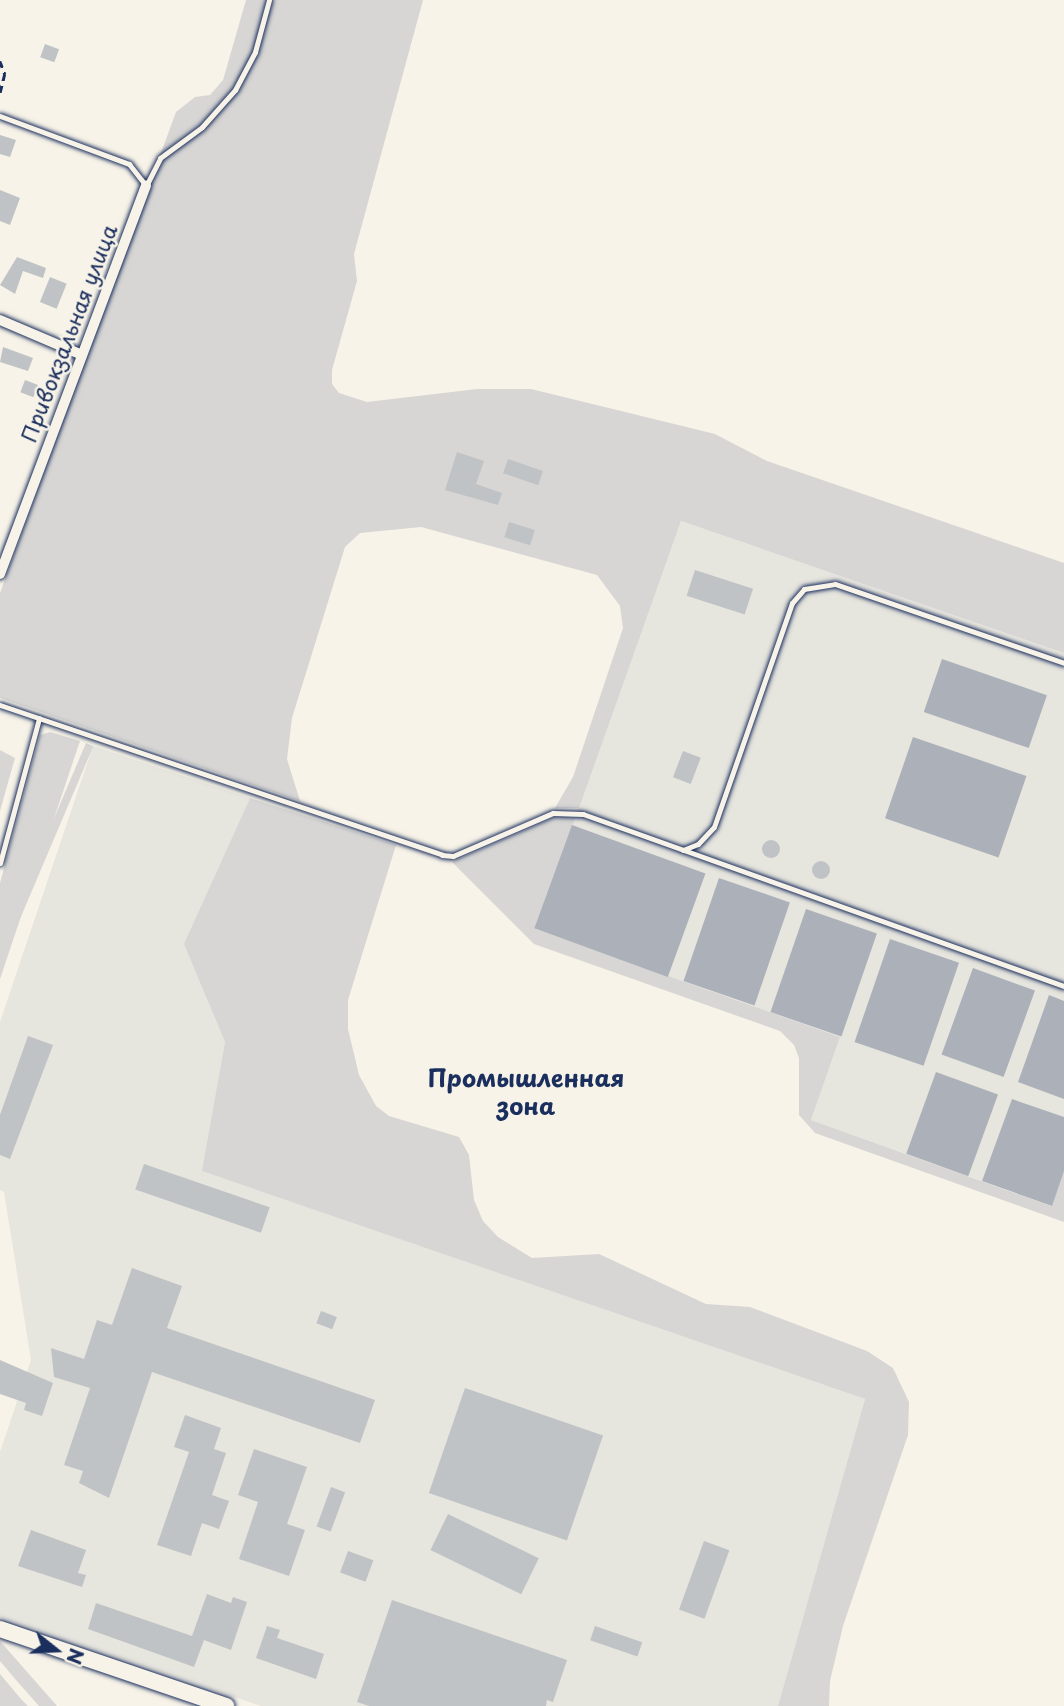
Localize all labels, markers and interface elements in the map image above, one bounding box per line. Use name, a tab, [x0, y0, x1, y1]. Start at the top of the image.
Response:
street label: Привокзальная улица	[15, 220, 121, 446]
district label: Промышленная зона	[428, 1064, 624, 1120]
north arrow	[21, 1615, 91, 1685]
text: N	[60, 1645, 92, 1668]

